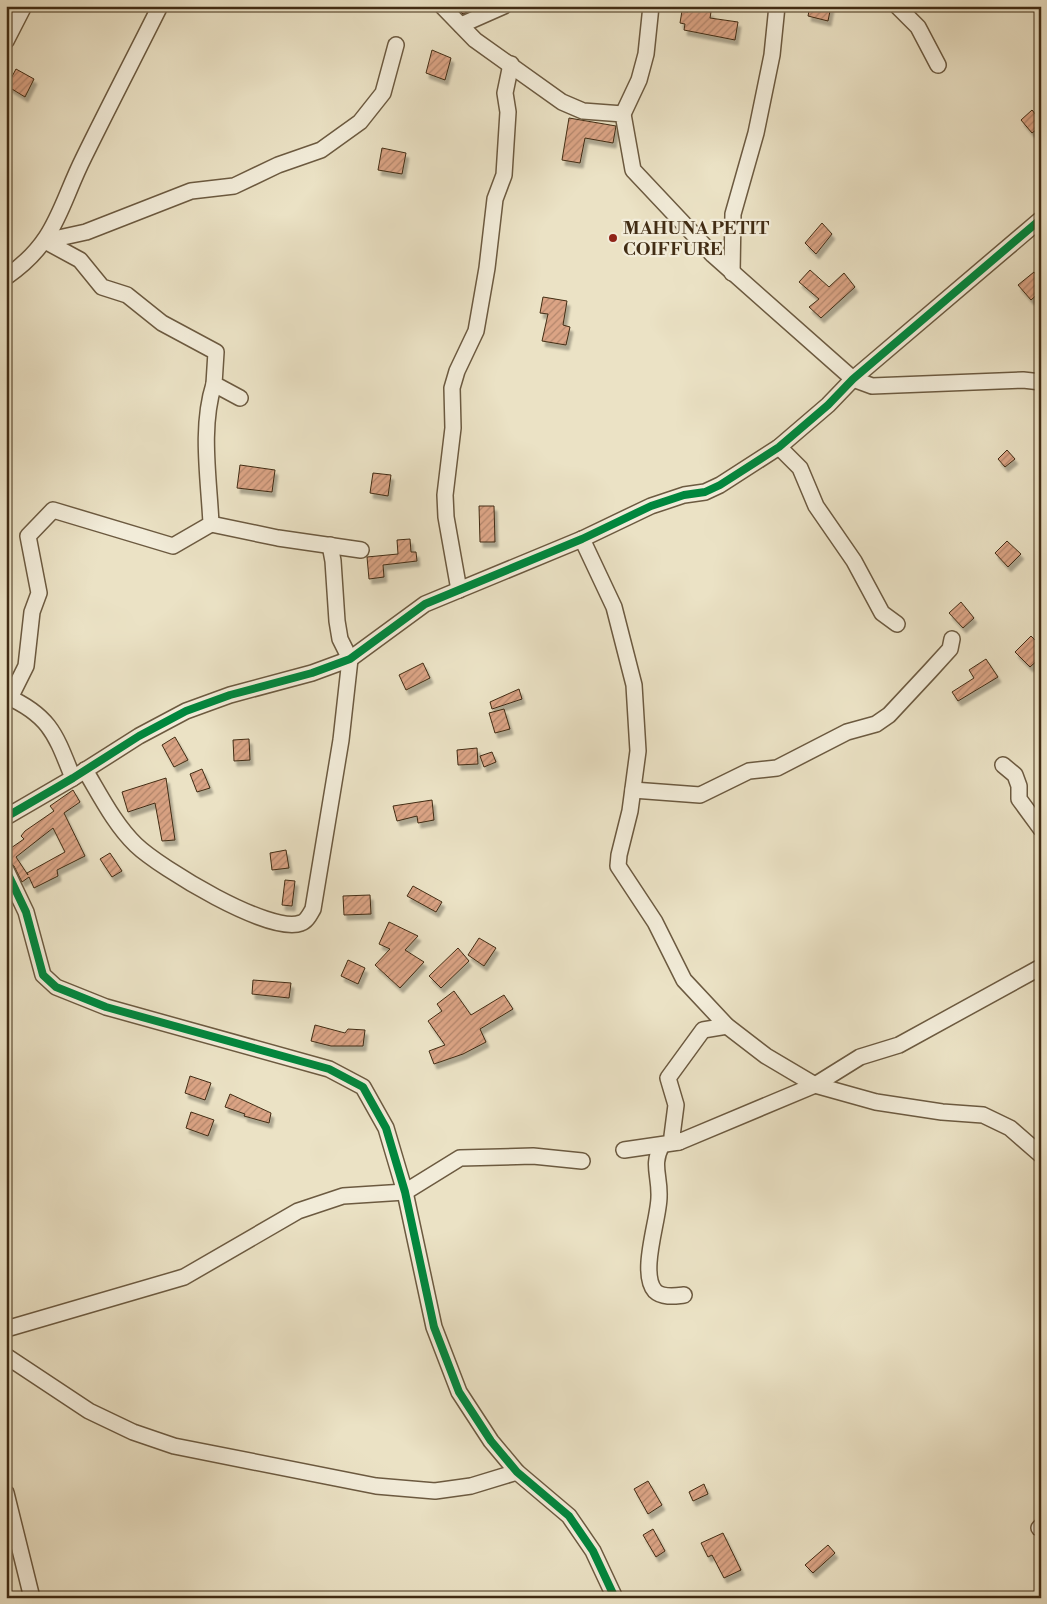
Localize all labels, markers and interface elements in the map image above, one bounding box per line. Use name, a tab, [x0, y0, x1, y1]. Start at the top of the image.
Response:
place label: MAHUNA PETIT COIFFURE	[623, 217, 769, 261]
marker: MAHUNA PETIT COIFFURE	[607, 232, 619, 244]

